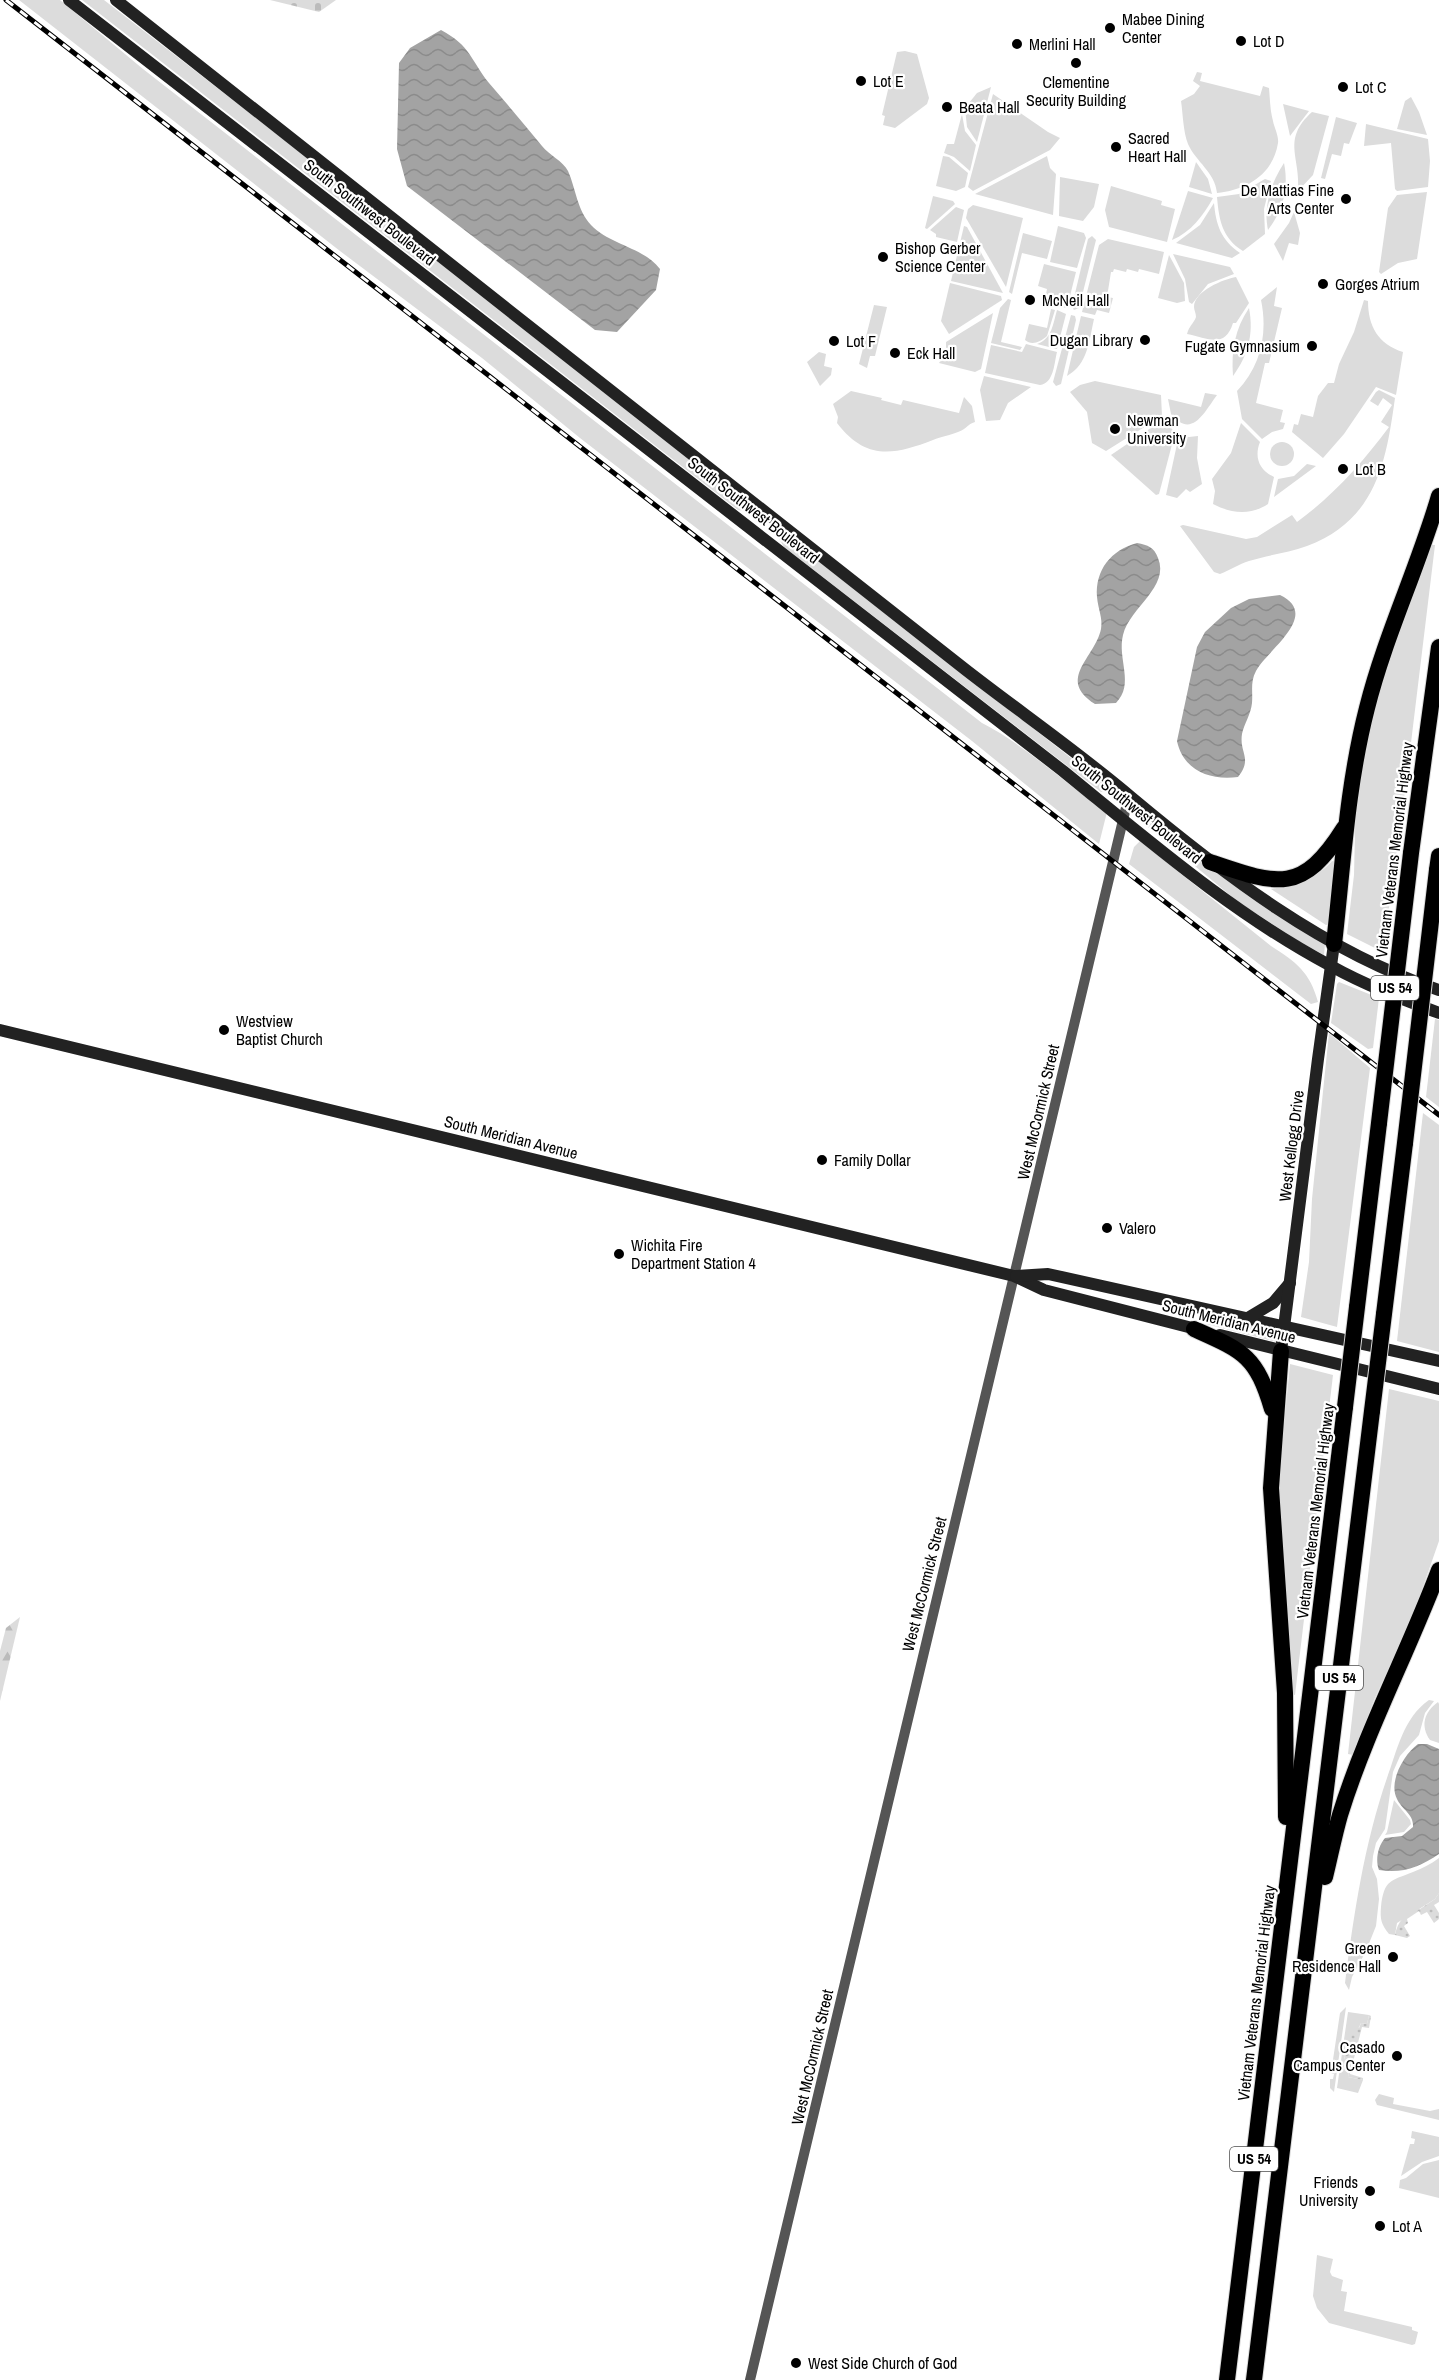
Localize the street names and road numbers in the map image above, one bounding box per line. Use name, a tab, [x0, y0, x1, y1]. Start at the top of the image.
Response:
street label: South Southwest Boulevard	[299, 153, 441, 271]
street label: South Southwest Boulevard	[683, 451, 825, 569]
street label: Vietnam Veterans Memorial Highway	[1370, 740, 1418, 959]
street label: South Southwest Boulevard	[1067, 750, 1207, 868]
road number: US 54	[1371, 976, 1419, 1000]
street label: West McCormick Street	[1012, 1042, 1064, 1182]
street label: West Kellogg Drive	[1273, 1089, 1309, 1203]
street label: South Meridian Avenue	[442, 1110, 580, 1164]
street label: South Meridian Avenue	[1160, 1294, 1298, 1348]
street label: Vietnam Veterans Memorial Highway	[1291, 1401, 1339, 1620]
street label: West McCormick Street	[897, 1514, 951, 1654]
road number: US 54	[1315, 1666, 1363, 1690]
street label: Vietnam Veterans Memorial Highway	[1232, 1883, 1280, 2102]
street label: West McCormick Street	[786, 1987, 838, 2127]
road number: US 54	[1230, 2147, 1278, 2171]

